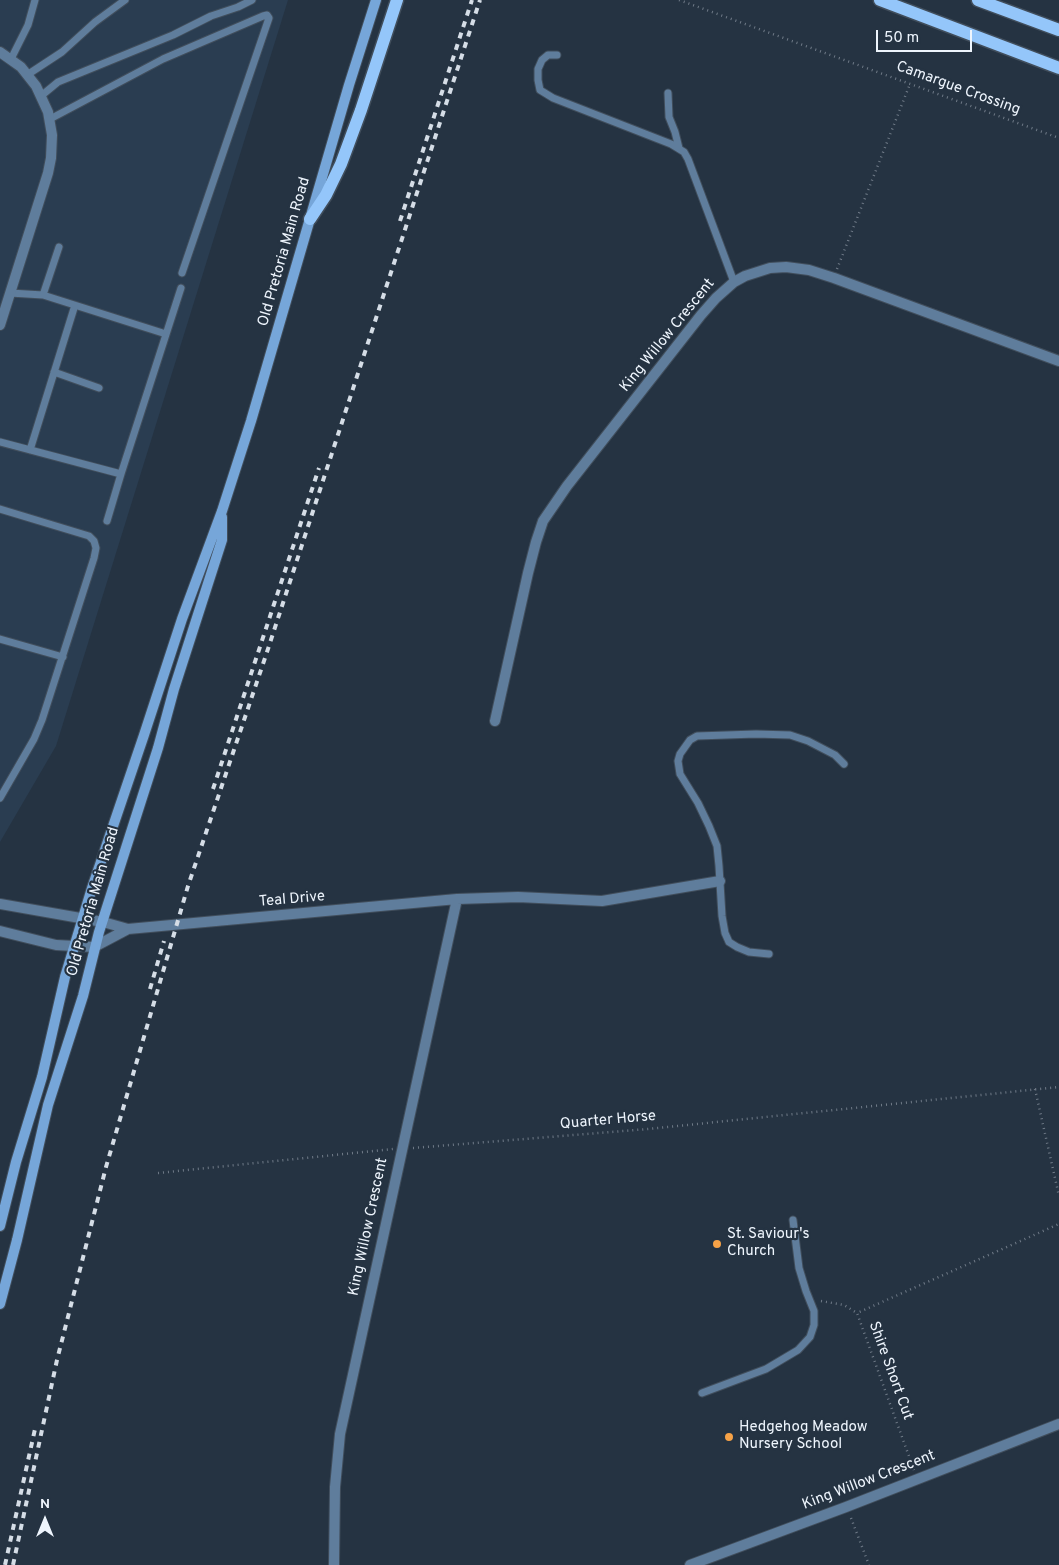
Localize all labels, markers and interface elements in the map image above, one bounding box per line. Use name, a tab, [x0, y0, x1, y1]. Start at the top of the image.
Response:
scale bar	[879, 20, 975, 52]
text: 50 m	[884, 29, 919, 48]
street label: Camargue Crossing	[893, 58, 1023, 120]
street label: Old Pretoria Main Road	[255, 175, 315, 329]
street label: King Willow Crescent	[617, 276, 719, 396]
street label: Old Pretoria Main Road	[64, 825, 124, 979]
street label: Teal Drive	[258, 888, 326, 912]
street label: Quarter Horse	[559, 1108, 657, 1134]
street label: King Willow Crescent	[346, 1156, 392, 1298]
place label: St. Saviour's Church	[727, 1226, 809, 1261]
marker: St. Saviour's Church	[711, 1238, 723, 1250]
street label: Shire Short Cut	[864, 1319, 916, 1423]
place label: Hedgehog Meadow Nursery School	[739, 1419, 868, 1454]
marker: Hedgehog Meadow Nursery School	[723, 1431, 735, 1443]
street label: King Willow Crescent	[800, 1447, 938, 1515]
north arrow	[20, 1495, 70, 1545]
text: N	[40, 1496, 50, 1513]

